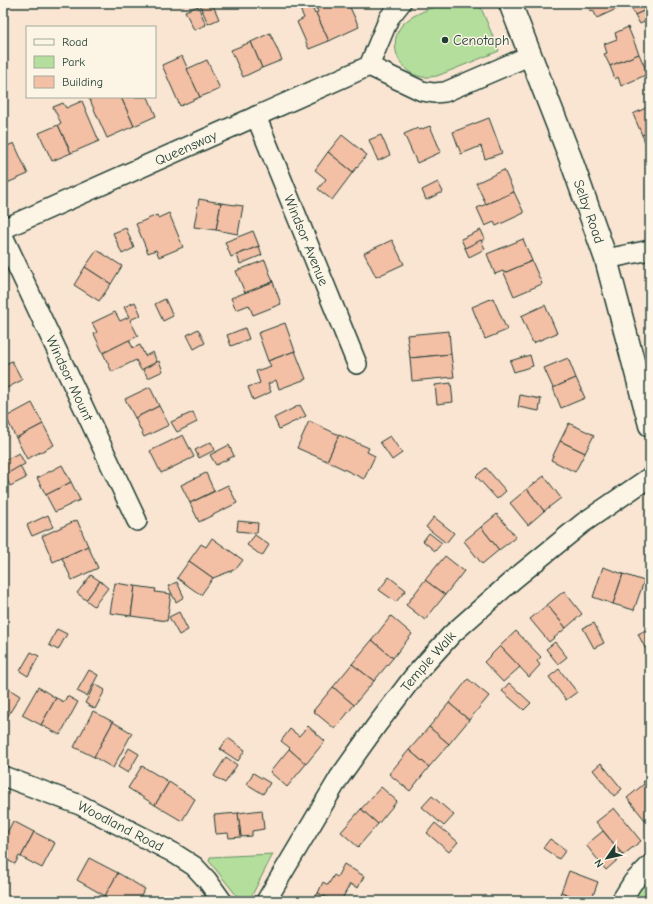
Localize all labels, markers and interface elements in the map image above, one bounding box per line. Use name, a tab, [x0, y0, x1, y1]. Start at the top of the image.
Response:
legend	[26, 26, 156, 98]
place label: Cenotaph	[453, 32, 509, 49]
text: Road	[62, 35, 88, 49]
marker: Cenotaph	[440, 35, 450, 45]
text: Park	[62, 55, 85, 69]
text: Building	[62, 75, 103, 89]
street label: Queensway	[152, 127, 220, 169]
street label: Selby Road	[570, 177, 608, 246]
street label: Windsor Avenue	[280, 192, 332, 288]
street label: Windsor Mount	[42, 333, 97, 424]
street label: Temple Walk	[397, 627, 460, 695]
street label: Woodland Road	[75, 797, 166, 855]
north arrow	[587, 838, 627, 878]
text: N	[592, 857, 607, 870]

